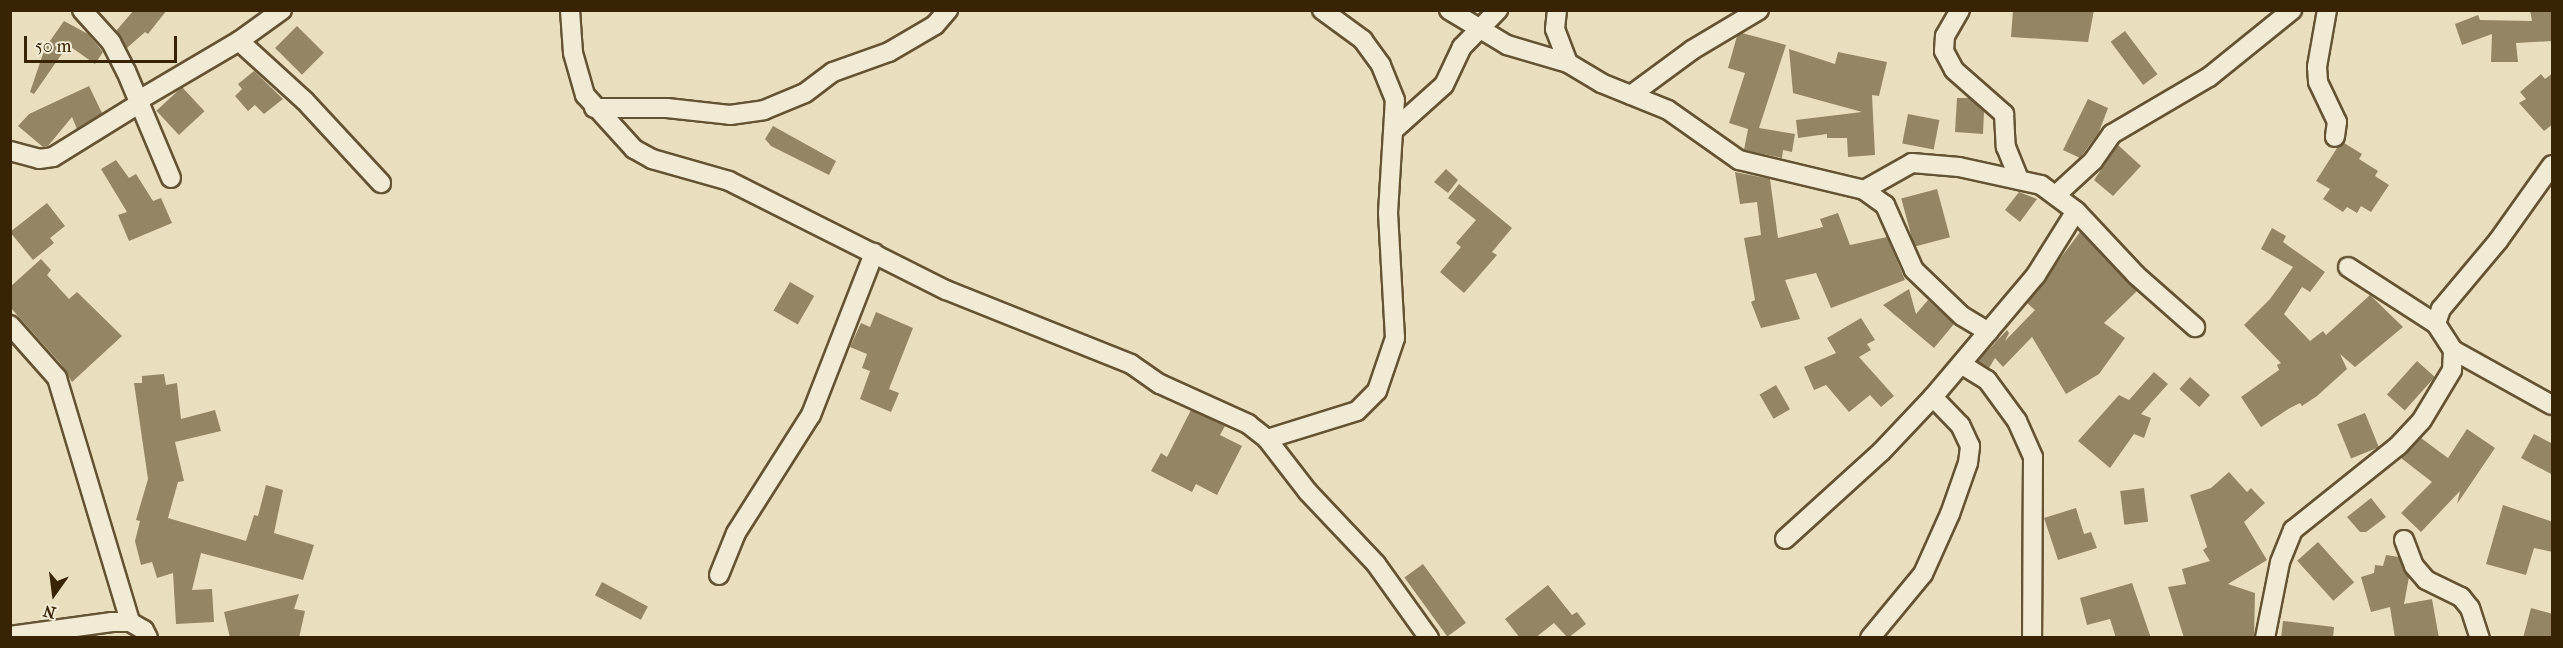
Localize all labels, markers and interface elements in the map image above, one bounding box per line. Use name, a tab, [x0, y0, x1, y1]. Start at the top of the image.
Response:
scale bar	[27, 24, 180, 62]
text: 50 m	[35, 36, 71, 57]
north arrow	[24, 564, 84, 624]
text: N	[41, 601, 58, 623]

